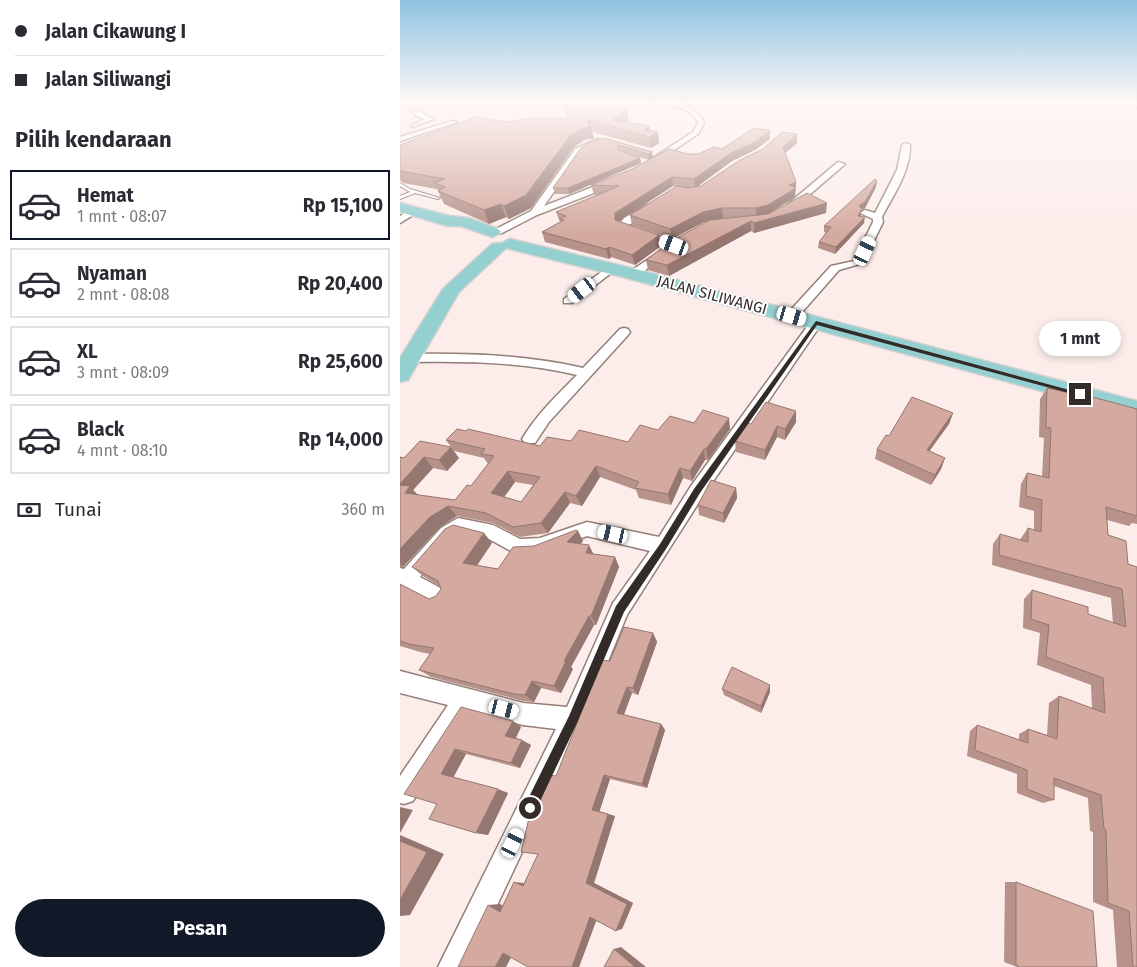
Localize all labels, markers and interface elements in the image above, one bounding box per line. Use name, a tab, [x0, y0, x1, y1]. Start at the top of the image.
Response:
text: Jalan Cikawung I	[45, 20, 186, 43]
text: Jalan Siliwangi	[45, 68, 171, 91]
text: Pilih kendaraan	[15, 126, 172, 153]
icon: car	[17, 183, 62, 228]
text: Hemat	[77, 184, 134, 207]
text: Rp 15,100	[303, 194, 383, 217]
text: 1 mnt · 08:07	[77, 207, 167, 226]
car	[657, 233, 690, 257]
car	[851, 234, 878, 268]
icon: car	[17, 261, 62, 306]
text: Nyaman	[77, 262, 147, 285]
text: Rp 20,400	[297, 272, 383, 295]
street label: JALAN SILIWANGI	[655, 272, 769, 318]
car	[565, 275, 598, 305]
text: 2 mnt · 08:08	[77, 285, 170, 304]
car	[775, 305, 808, 327]
callout: 1 mnt	[1039, 322, 1121, 356]
text: 1 mnt	[1060, 329, 1100, 348]
icon: car	[17, 339, 62, 384]
text: XL	[77, 340, 98, 363]
text: Rp 25,600	[298, 350, 383, 373]
text: 3 mnt · 08:09	[77, 363, 169, 382]
route end	[1069, 383, 1091, 405]
icon: car	[17, 417, 62, 462]
text: Black	[77, 418, 124, 441]
text: Rp 14,000	[298, 428, 383, 451]
text: 4 mnt · 08:10	[77, 441, 168, 460]
icon: cash	[15, 496, 43, 524]
text: Tunai	[55, 498, 102, 521]
text: 360 m	[342, 500, 385, 519]
car	[596, 523, 629, 545]
car	[487, 698, 520, 720]
route start	[519, 797, 541, 819]
car	[499, 826, 526, 860]
button: Pesan	[15, 899, 385, 957]

